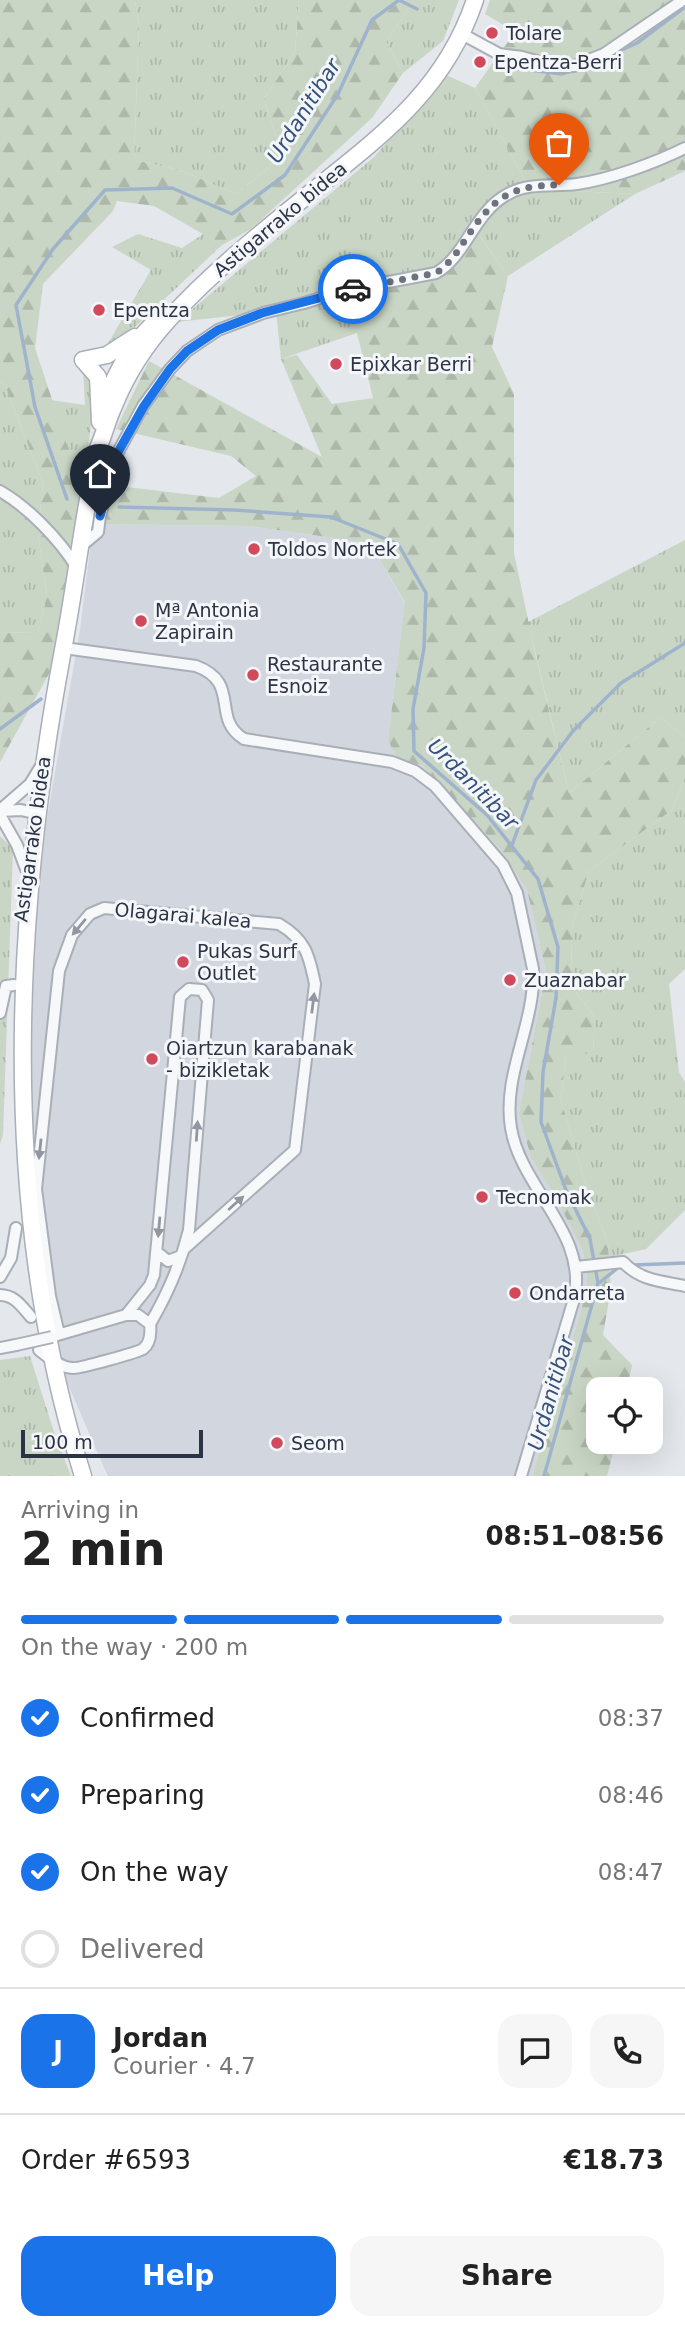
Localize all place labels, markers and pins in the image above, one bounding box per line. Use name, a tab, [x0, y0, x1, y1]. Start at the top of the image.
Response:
place label: Tolare	[505, 22, 562, 44]
marker: Tolare	[484, 25, 500, 41]
place label: Epentza-Berri	[494, 51, 622, 73]
marker: Epentza-Berri	[472, 54, 488, 70]
pin	[529, 113, 589, 185]
place label: Epentza	[113, 299, 190, 321]
marker: Epentza	[91, 302, 107, 318]
place label: Epixkar Berri	[350, 353, 472, 375]
marker: Epixkar Berri	[328, 356, 344, 372]
pin	[70, 444, 130, 516]
place label: Toldos Nortek	[267, 538, 397, 560]
marker: Toldos Nortek	[246, 541, 262, 557]
place label: Mª Antonia Zapirain	[155, 599, 259, 643]
marker: Mª Antonia Zapirain	[133, 613, 149, 629]
place label: Restaurante Esnoiz	[267, 653, 383, 697]
marker: Restaurante Esnoiz	[245, 667, 261, 683]
place label: Pukas Surf Outlet	[197, 940, 298, 984]
marker: Pukas Surf Outlet	[175, 954, 191, 970]
place label: Zuaznabar	[524, 969, 626, 991]
marker: Zuaznabar	[502, 972, 518, 988]
place label: Oiartzun karabanak - bizikletak	[166, 1037, 353, 1081]
marker: Oiartzun karabanak - bizikletak	[144, 1051, 160, 1067]
place label: Tecnomak	[495, 1186, 591, 1208]
marker: Tecnomak	[474, 1189, 490, 1205]
place label: Ondarreta	[529, 1282, 625, 1304]
marker: Ondarreta	[507, 1285, 523, 1301]
place label: Seom	[291, 1432, 345, 1454]
marker: Seom	[269, 1435, 285, 1451]

